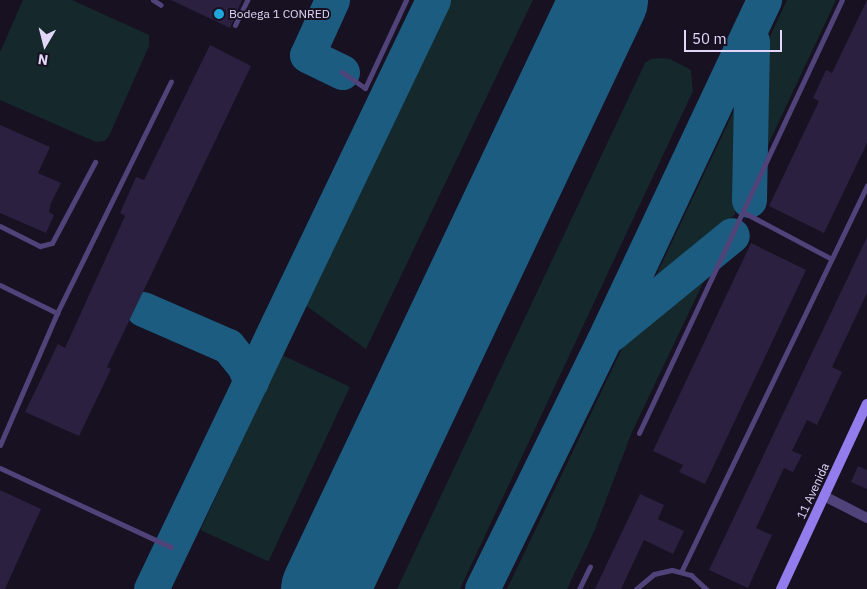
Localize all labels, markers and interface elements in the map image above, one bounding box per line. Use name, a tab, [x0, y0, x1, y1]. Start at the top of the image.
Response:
place label: Bodega 1 CONRED	[229, 7, 330, 21]
marker: Bodega 1 CONRED	[213, 8, 225, 20]
north arrow	[20, 20, 70, 70]
scale bar	[687, 20, 784, 52]
text: 50 m	[692, 29, 727, 48]
text: N	[37, 50, 49, 69]
street label: 11 Avenida	[794, 461, 832, 521]

